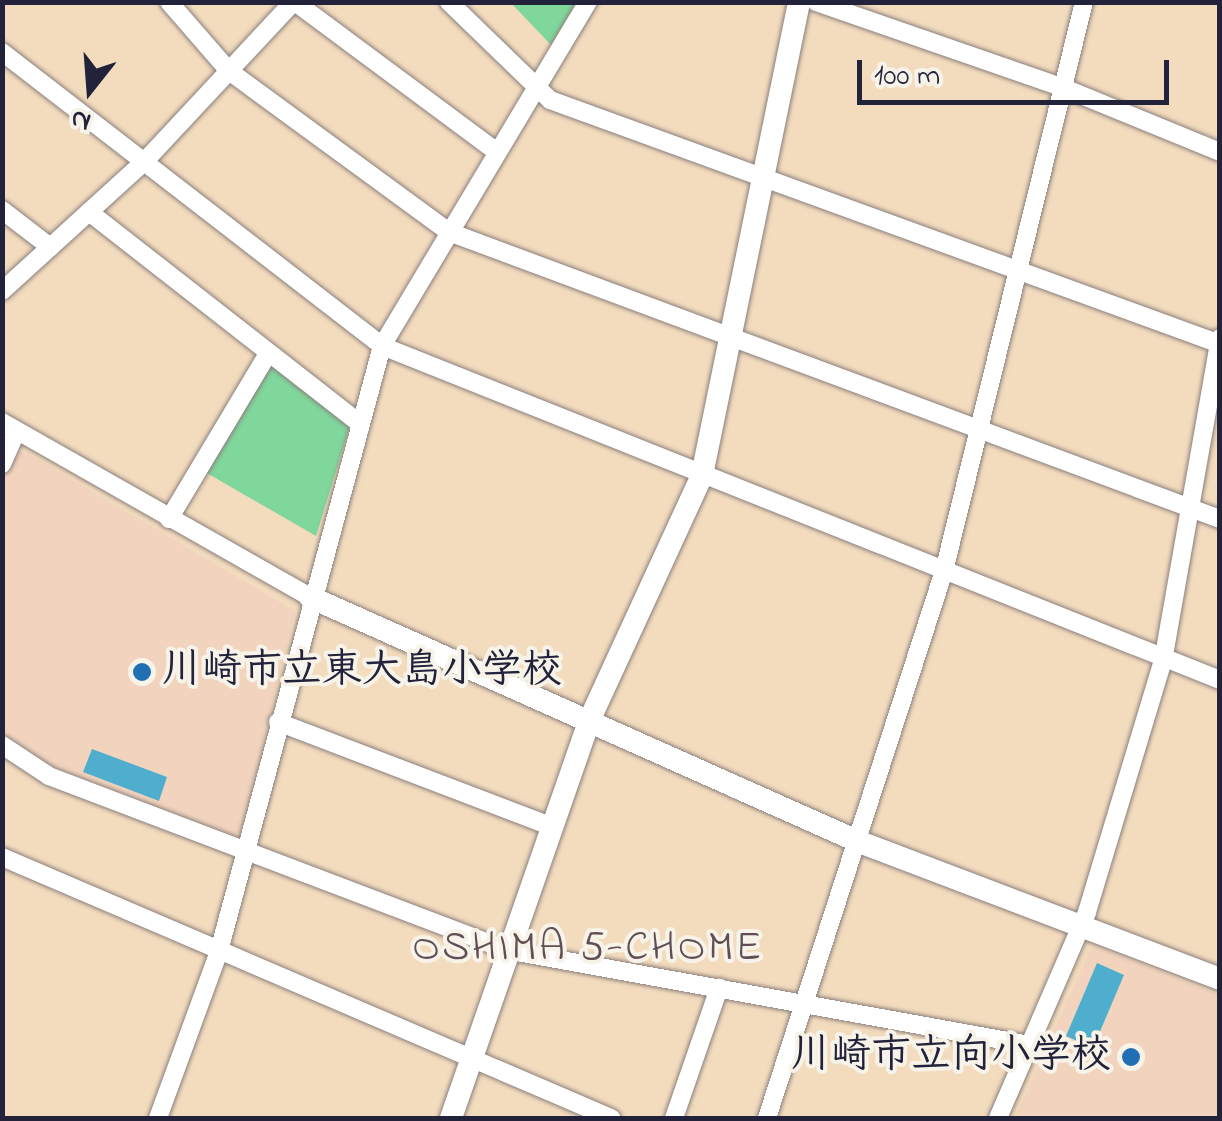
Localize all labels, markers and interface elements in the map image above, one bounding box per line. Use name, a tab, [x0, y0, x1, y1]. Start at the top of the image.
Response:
north arrow	[40, 40, 140, 140]
scale bar	[862, 40, 1174, 102]
text: 100 m	[874, 55, 940, 99]
text: N	[66, 97, 96, 142]
place label: 川崎市立東大島小学校	[162, 648, 562, 696]
marker: 川崎市立東大島小学校	[131, 661, 153, 683]
district label: OSHIMA 5-CHOME	[412, 924, 764, 974]
place label: 川崎市立向小学校	[791, 1033, 1111, 1081]
marker: 川崎市立向小学校	[1120, 1046, 1142, 1068]

